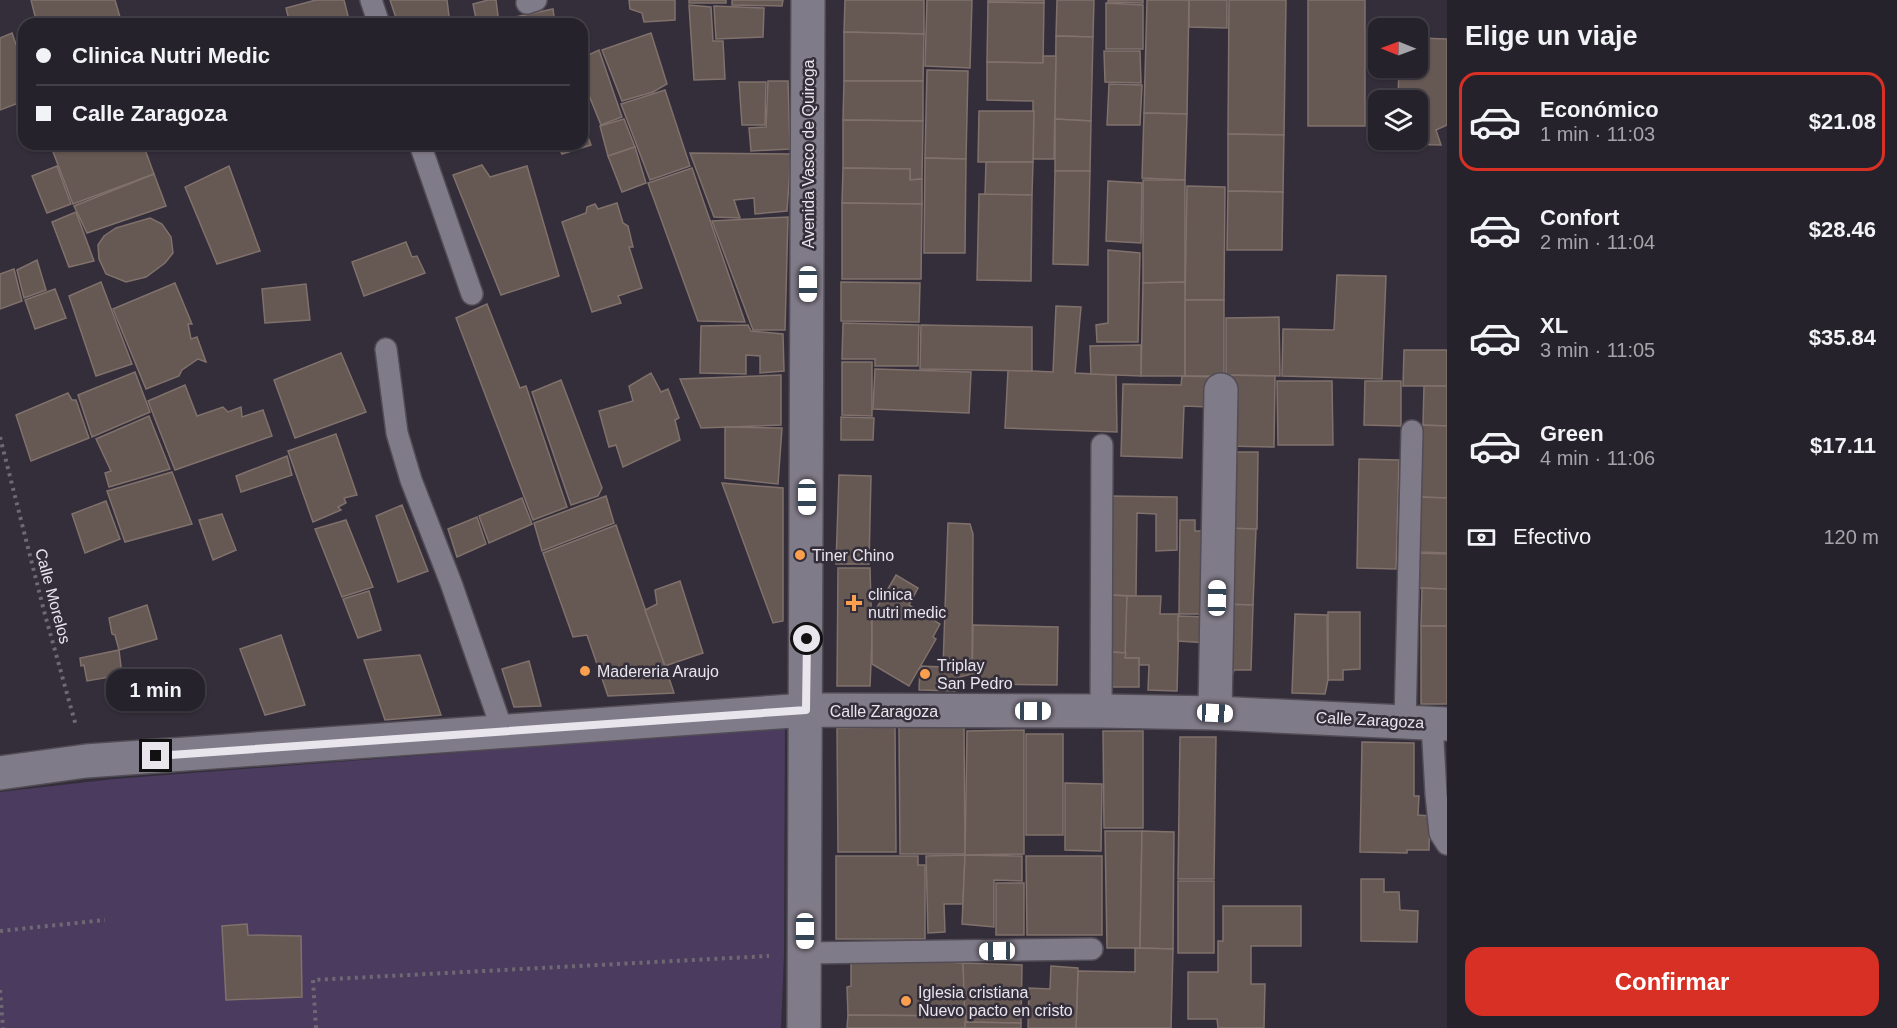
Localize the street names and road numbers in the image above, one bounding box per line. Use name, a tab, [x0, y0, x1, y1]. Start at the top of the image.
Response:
street label: Avenida Vasco de Quiroga	[800, 59, 817, 248]
street label: Calle Morelos	[32, 547, 74, 645]
street label: Calle Zaragoza	[830, 703, 938, 720]
street label: Calle Zaragoza	[1315, 709, 1425, 731]

